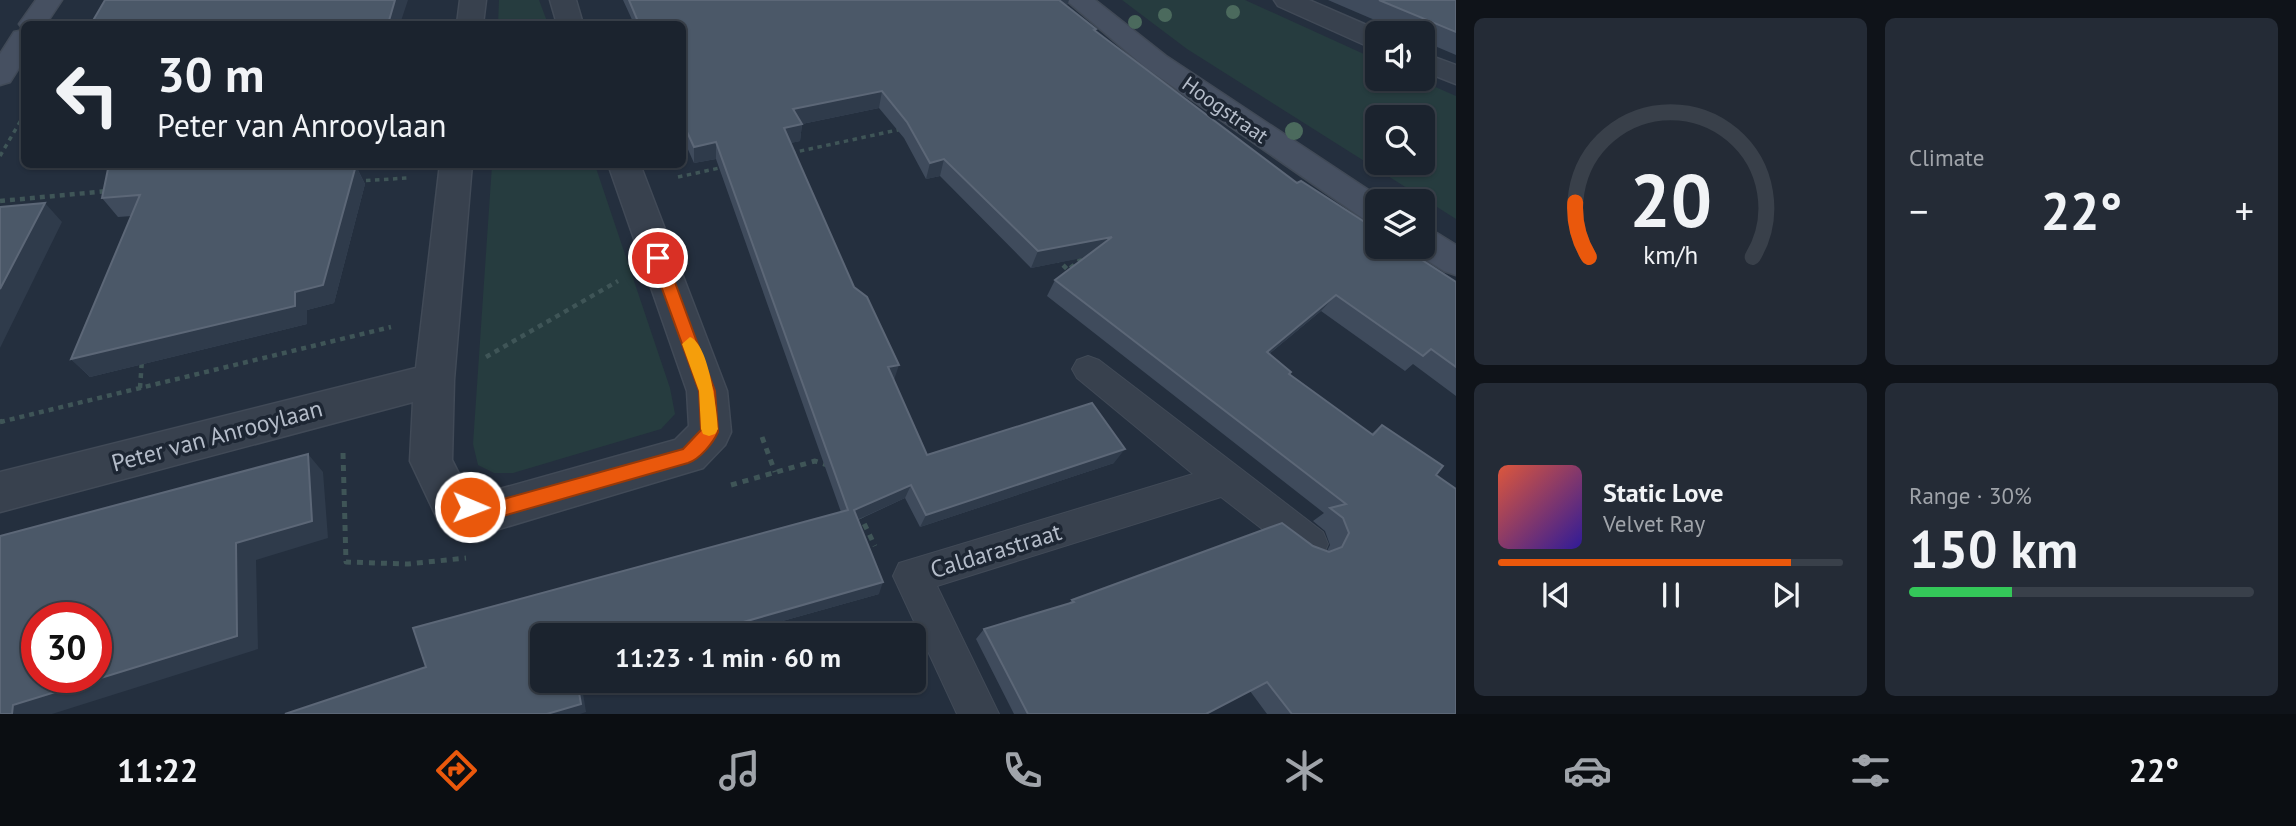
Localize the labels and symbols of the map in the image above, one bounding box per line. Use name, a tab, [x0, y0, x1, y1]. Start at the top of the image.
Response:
street label: Hoogstraat	[1177, 70, 1274, 149]
pin	[628, 228, 688, 288]
street label: Peter van Anrooylaan	[108, 392, 326, 479]
position arrow	[433, 470, 507, 544]
street label: Caldarastraat	[927, 516, 1065, 585]
speed limit sign: 30	[21, 602, 112, 693]

